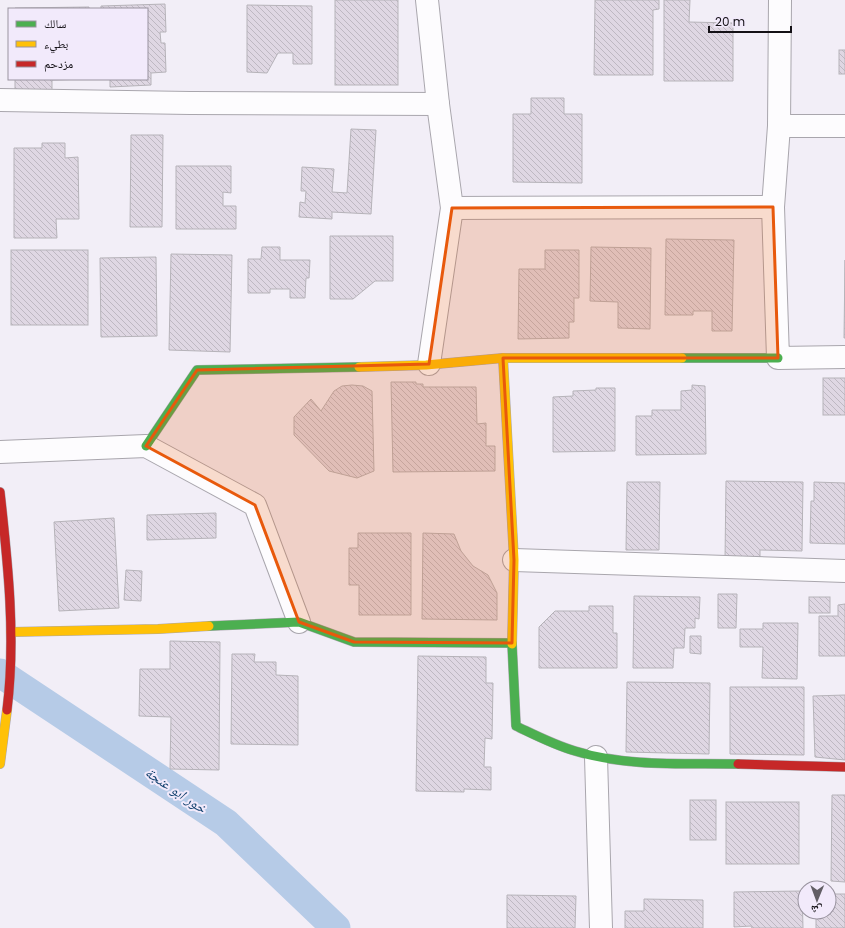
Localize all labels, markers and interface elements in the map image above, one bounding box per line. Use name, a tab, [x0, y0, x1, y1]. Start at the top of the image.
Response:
legend	[8, 8, 148, 80]
scale bar	[709, 8, 791, 34]
text: 20 m	[715, 13, 745, 30]
text: سالك	[44, 15, 66, 32]
text: بطيء	[44, 35, 68, 54]
text: مزدحم	[44, 55, 73, 72]
water label: خور ابو عنجة	[141, 762, 211, 818]
north arrow	[797, 880, 837, 920]
text: ش	[811, 902, 823, 918]

